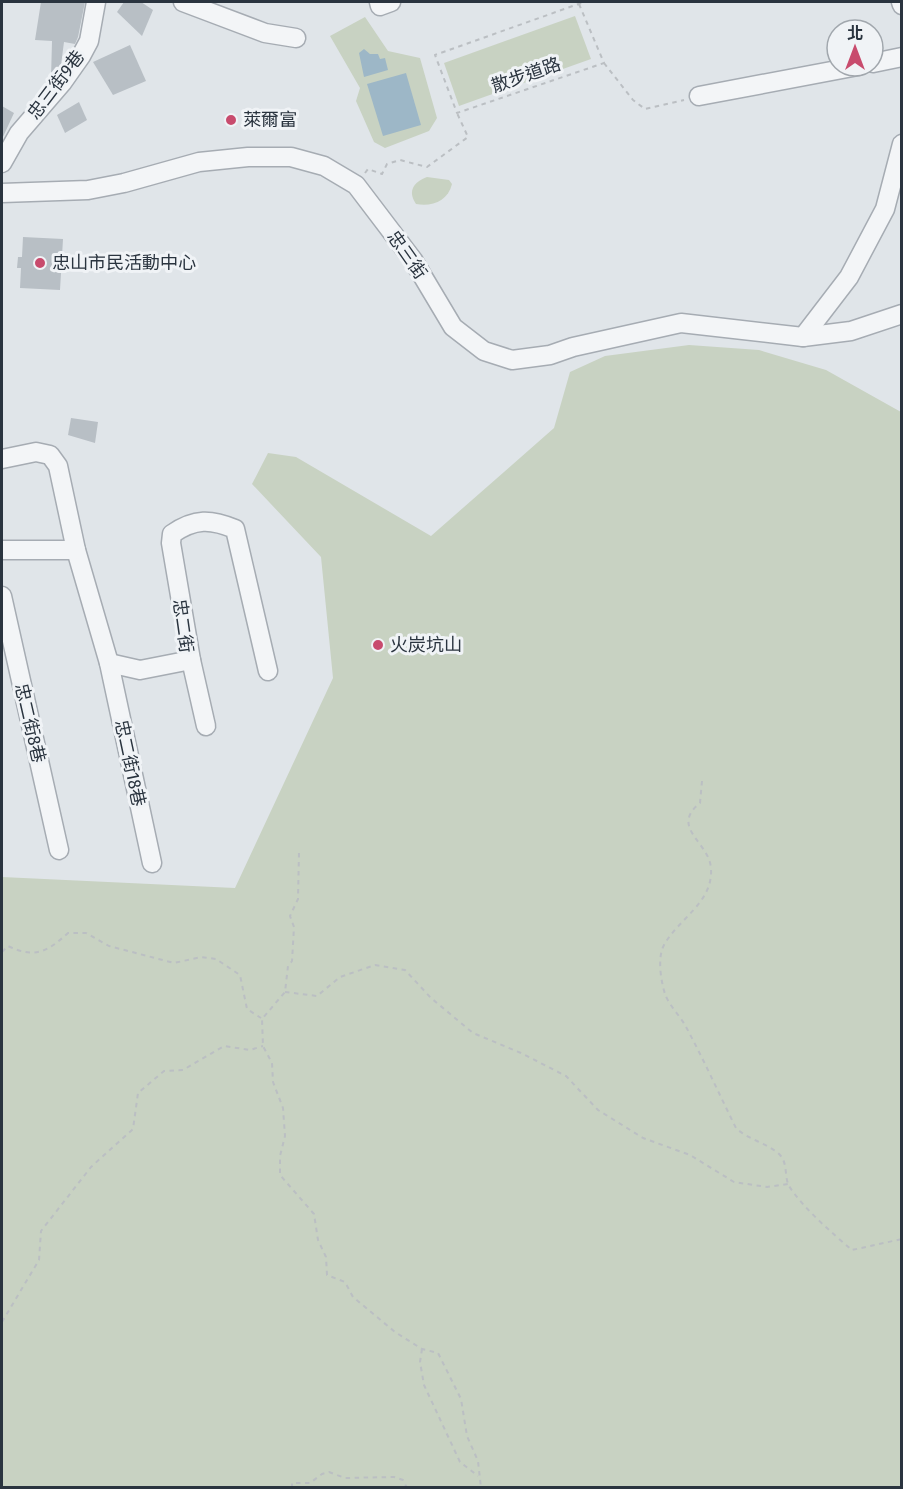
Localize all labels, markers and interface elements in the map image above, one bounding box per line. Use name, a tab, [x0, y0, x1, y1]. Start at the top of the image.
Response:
north arrow	[825, 18, 885, 78]
text: 北	[847, 24, 863, 43]
street label: 忠三街9巷	[23, 46, 89, 124]
street label: 散步道路	[488, 53, 564, 97]
place label: 萊爾富	[243, 109, 297, 131]
marker: 萊爾富	[224, 113, 238, 127]
street label: 忠三街	[383, 227, 431, 283]
place label: 忠山市民活動中心	[52, 252, 196, 274]
marker: 忠山市民活動中心	[33, 256, 47, 270]
street label: 忠二街	[168, 598, 198, 654]
place label: 火炭坑山	[390, 634, 462, 656]
marker: 火炭坑山	[371, 638, 385, 652]
street label: 忠二街8巷	[10, 681, 50, 765]
street label: 忠二街18巷	[110, 718, 150, 808]

